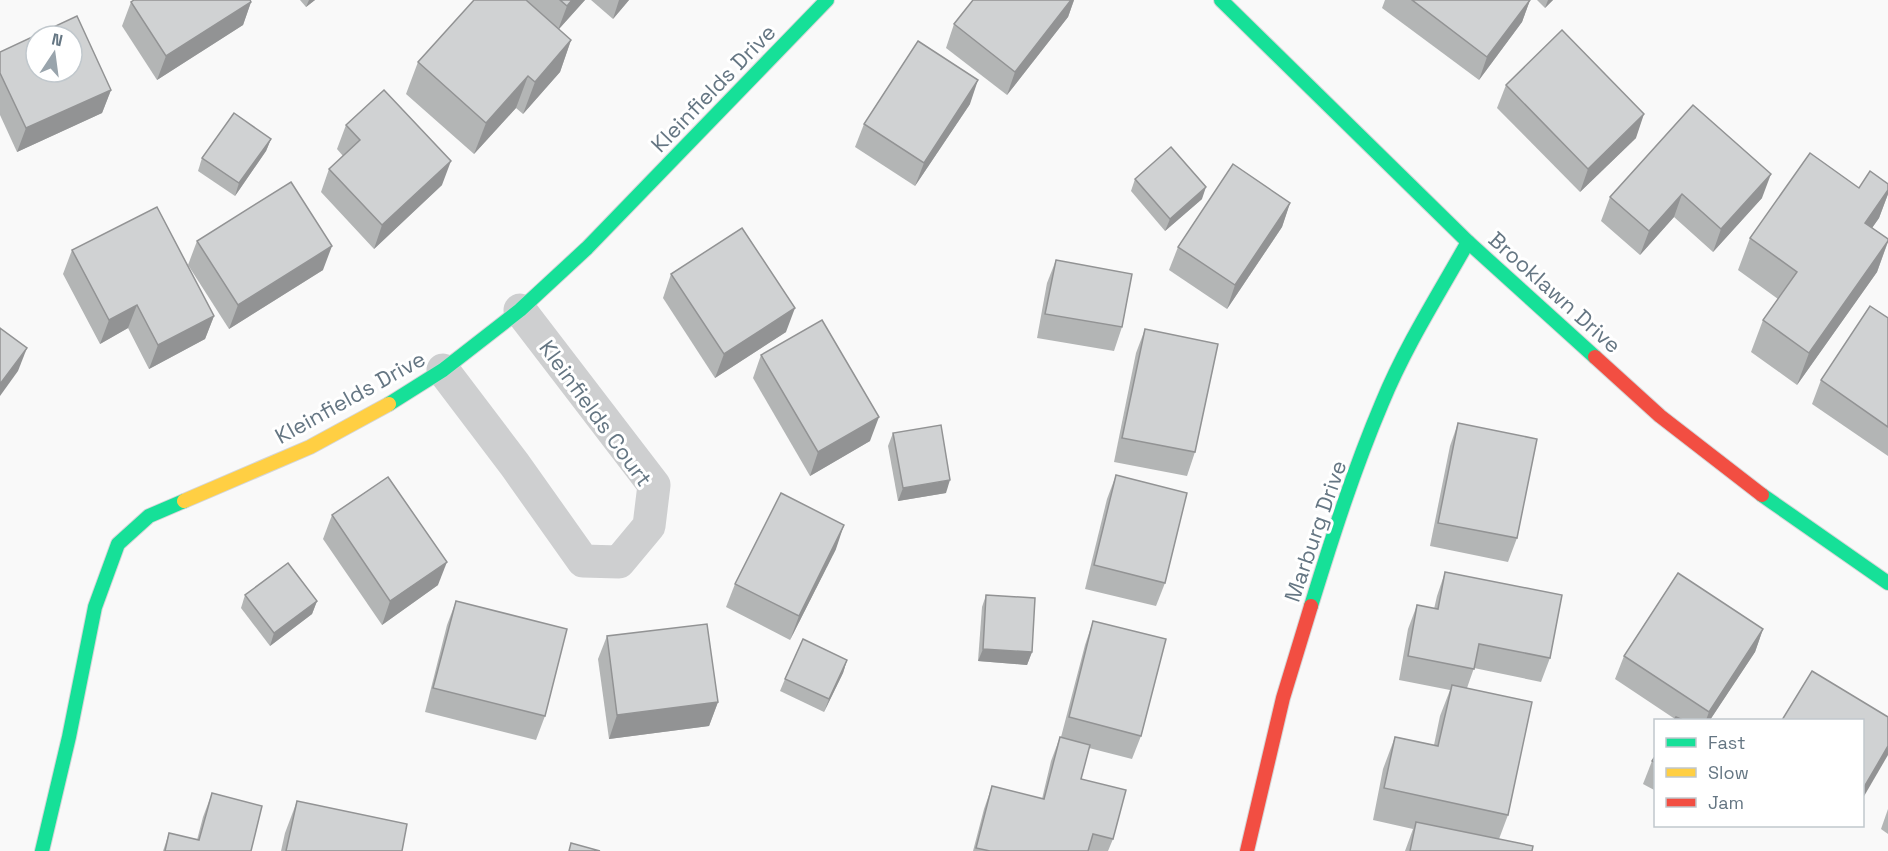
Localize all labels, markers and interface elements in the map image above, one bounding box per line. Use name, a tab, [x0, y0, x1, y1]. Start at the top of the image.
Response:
street label: Kleinfields Drive	[645, 18, 781, 158]
north arrow	[24, 24, 84, 84]
text: N	[50, 28, 65, 51]
street label: Brooklawn Drive	[1483, 225, 1627, 359]
street label: Kleinfields Court	[533, 334, 659, 492]
street label: Kleinfields Drive	[270, 344, 430, 450]
street label: Marburg Drive	[1278, 456, 1352, 606]
legend	[1654, 719, 1864, 827]
text: Fast	[1708, 731, 1745, 754]
text: Slow	[1708, 761, 1749, 784]
text: Jam	[1708, 791, 1744, 814]

